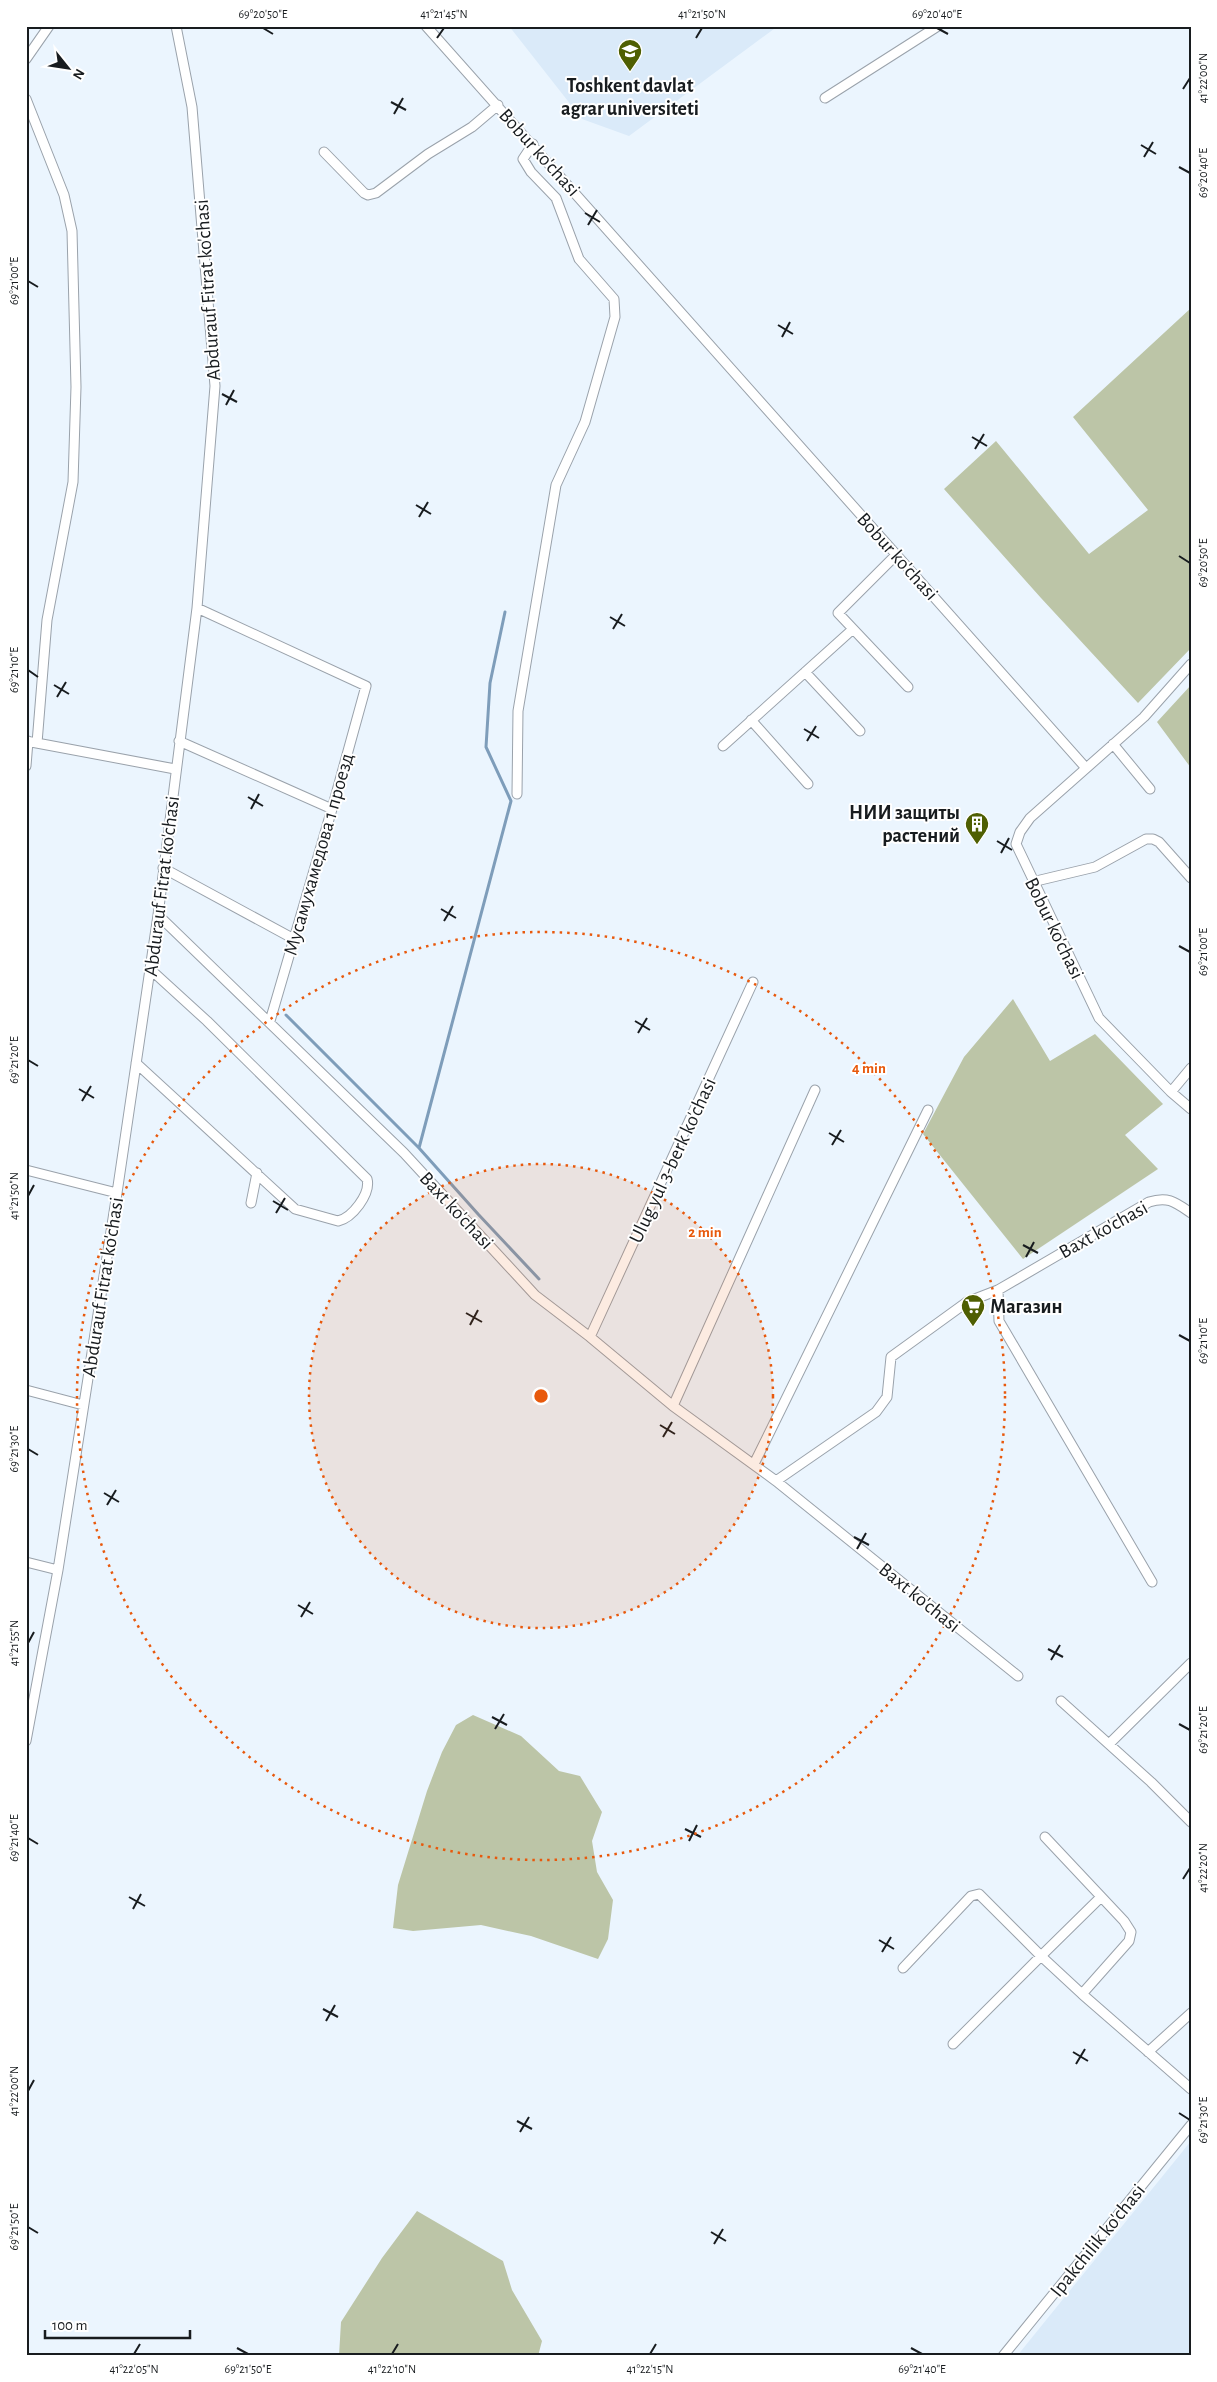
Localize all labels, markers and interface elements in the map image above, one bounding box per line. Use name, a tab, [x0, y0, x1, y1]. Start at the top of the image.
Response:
text: 69°20'50"E	[238, 8, 288, 20]
text: 41°21'45"N	[420, 8, 468, 20]
text: 41°21'50"N	[678, 8, 726, 20]
text: 69°20'40"E	[912, 8, 962, 20]
school or university icon: Toshkent davlat agrar universiteti	[617, 38, 643, 72]
north arrow	[42, 42, 92, 92]
text: 41°22'00"N	[1197, 53, 1209, 103]
text: N	[70, 66, 87, 82]
place label: Toshkent davlat agrar universiteti	[561, 76, 699, 119]
street label: Bobur ko'chasi	[495, 105, 584, 200]
text: 69°20'40"E	[1197, 148, 1209, 198]
street label: Abdurauf Fitrat ko'chasi	[192, 199, 224, 381]
text: 69°21'00"E	[8, 257, 20, 305]
street label: Bobur ko'chasi	[853, 509, 942, 604]
text: 69°20'50"E	[1197, 538, 1209, 588]
text: 69°21'10"E	[8, 647, 20, 693]
street label: Мусамухамедова 1 проезд	[280, 751, 357, 958]
street label: Abdurauf Fitrat ko'chasi	[141, 795, 183, 978]
place label: НИИ защиты растений	[849, 803, 960, 846]
building icon: НИИ защиты растений	[964, 811, 990, 845]
street label: Bobur ko'chasi	[1021, 875, 1087, 982]
text: 69°21'00"E	[1197, 928, 1209, 976]
text: 69°21'20"E	[8, 1036, 20, 1084]
text: 4 min	[852, 1061, 886, 1076]
street label: Ulug yul 3-berk ko'chasi	[626, 1075, 720, 1246]
street label: Baxt ko'chasi	[416, 1168, 497, 1253]
text: 41°21'50"N	[8, 1172, 20, 1220]
street label: Abdurauf Fitrat ko'chasi	[79, 1196, 127, 1379]
street label: Baxt ko'chasi	[1056, 1197, 1151, 1262]
text: 2 min	[688, 1225, 722, 1240]
supermarket icon: Магазин	[960, 1293, 986, 1327]
place label: Магазин	[990, 1297, 1062, 1317]
text: 69°21'10"E	[1197, 1318, 1209, 1364]
centre of rings	[532, 1387, 550, 1405]
text: 69°21'30"E	[8, 1425, 20, 1472]
street label: Baxt ko'chasi	[875, 1559, 964, 1636]
text: 41°21'55"N	[8, 1620, 20, 1666]
text: 69°21'20"E	[1197, 1706, 1209, 1754]
text: 69°21'40"E	[8, 1814, 20, 1862]
text: 41°22'20"N	[1197, 1843, 1209, 1893]
text: 41°22'00"N	[8, 2066, 20, 2116]
text: 69°21'30"E	[1197, 2096, 1209, 2143]
street label: Ipakchilik ko'chasi	[1046, 2181, 1149, 2301]
text: 69°21'50"E	[8, 2203, 20, 2250]
scale bar	[45, 2307, 190, 2339]
text: 100 m	[52, 2318, 87, 2333]
text: 41°22'05"N	[109, 2363, 159, 2375]
text: 69°21'50"E	[225, 2363, 272, 2375]
text: 41°22'10"N	[368, 2363, 416, 2375]
text: 41°22'15"N	[626, 2363, 674, 2375]
text: 69°21'40"E	[898, 2363, 946, 2375]

